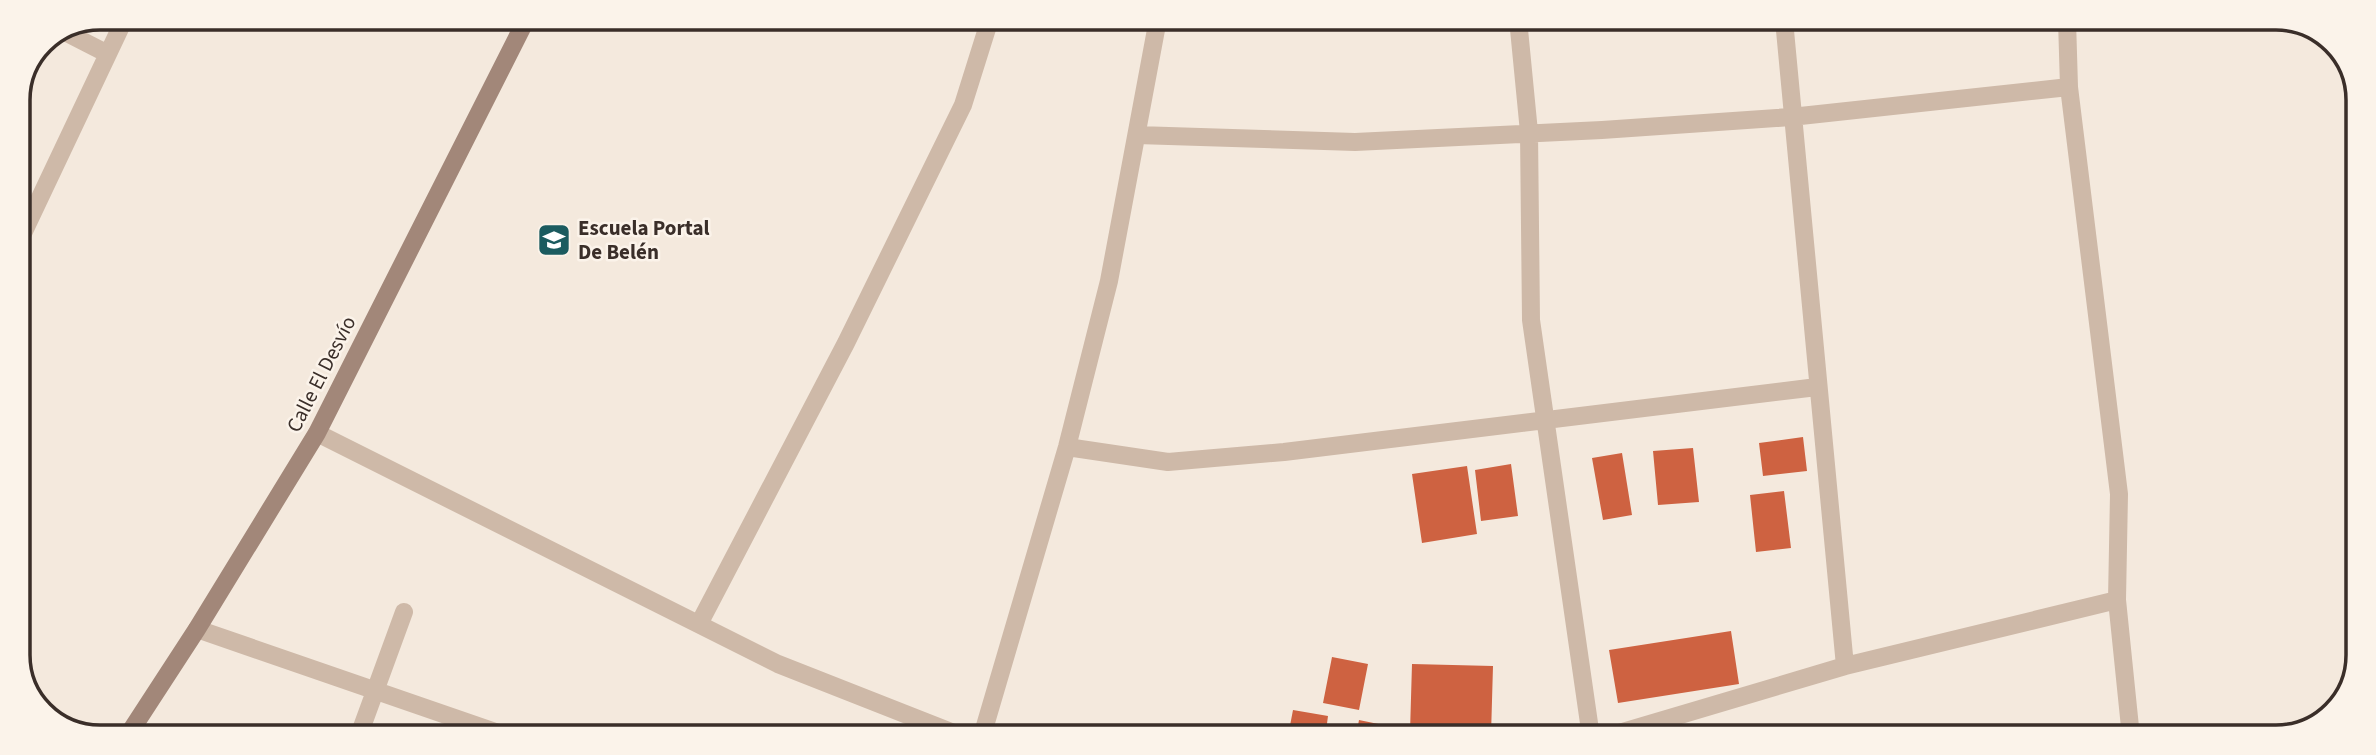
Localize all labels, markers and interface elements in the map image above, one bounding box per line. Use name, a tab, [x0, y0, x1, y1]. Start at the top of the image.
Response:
place label: Escuela Portal De Belén	[578, 213, 710, 267]
school or university icon: Escuela Portal De Belén	[535, 221, 573, 259]
street label: Calle El Desvío	[279, 311, 363, 437]

